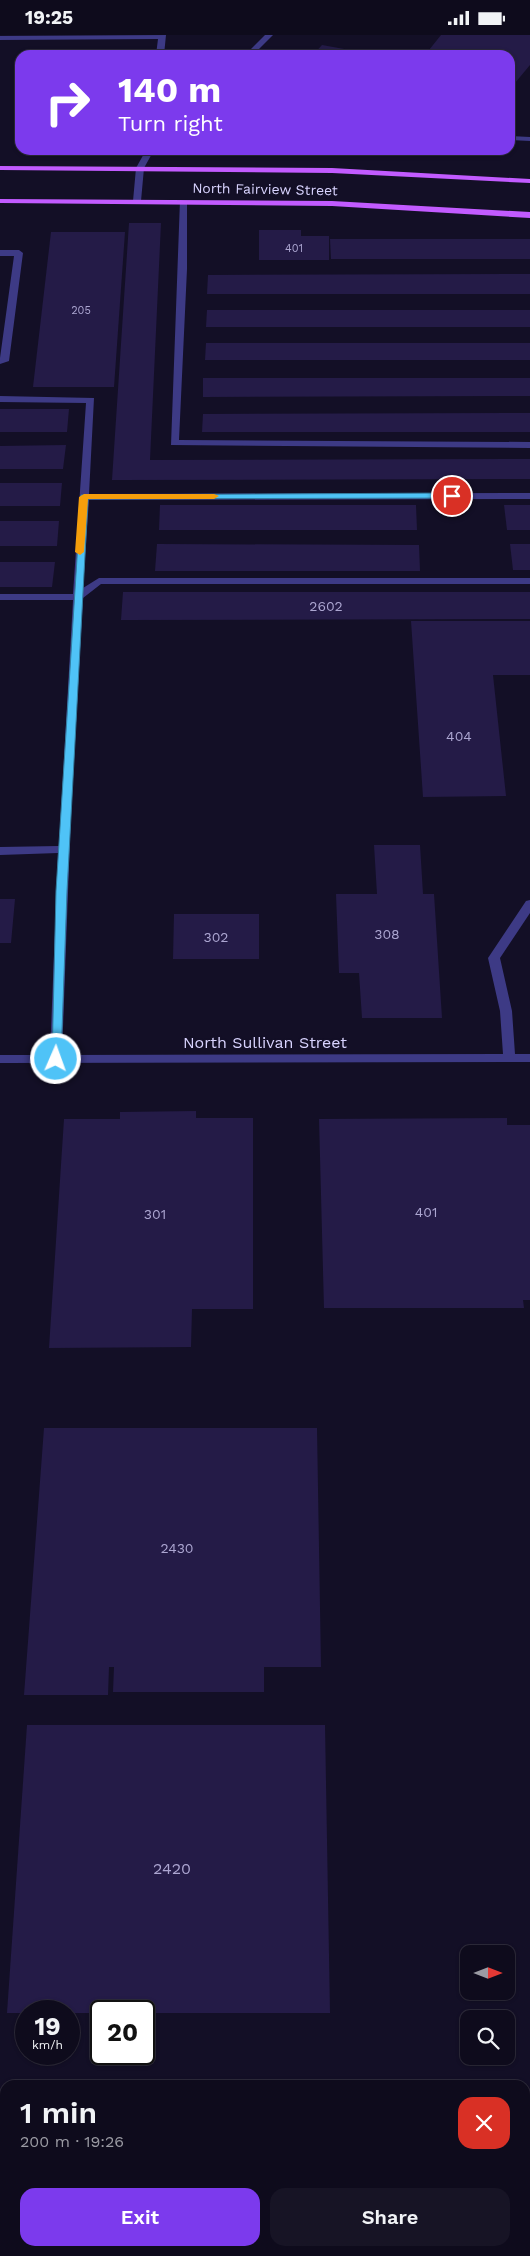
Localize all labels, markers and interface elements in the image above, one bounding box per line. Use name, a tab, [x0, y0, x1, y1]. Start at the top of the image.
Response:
text: 19:25	[25, 6, 73, 29]
text: 140 m	[118, 69, 221, 111]
icon: right	[35, 70, 100, 135]
text: Turn right	[118, 111, 223, 136]
street label: North Fairview Street	[192, 180, 338, 198]
house number: 401	[285, 242, 303, 255]
house number: 205	[71, 304, 91, 317]
pin	[431, 475, 473, 517]
icon: arrive	[438, 482, 466, 510]
house number: 2602	[309, 598, 343, 614]
house number: 404	[446, 728, 472, 744]
house number: 308	[374, 926, 400, 942]
house number: 302	[203, 929, 229, 945]
position arrow	[29, 1032, 81, 1084]
street label: North Sullivan Street	[183, 1033, 347, 1052]
house number: 401	[415, 1204, 437, 1220]
house number: 301	[144, 1206, 166, 1222]
house number: 2430	[160, 1540, 194, 1556]
house number: 2420	[153, 1859, 191, 1878]
north arrow	[460, 1945, 515, 2000]
map controls	[460, 1945, 515, 2065]
speed limit sign: 20	[90, 2000, 155, 2065]
button: search	[460, 2010, 515, 2065]
text: 19	[34, 2012, 61, 2041]
text: km/h	[32, 2038, 63, 2052]
text: 1 min	[20, 2095, 97, 2130]
button: close	[458, 2097, 510, 2149]
text: 200 m · 19:26	[20, 2132, 124, 2151]
button: Exit	[20, 2188, 260, 2246]
button: Share	[270, 2188, 510, 2246]

